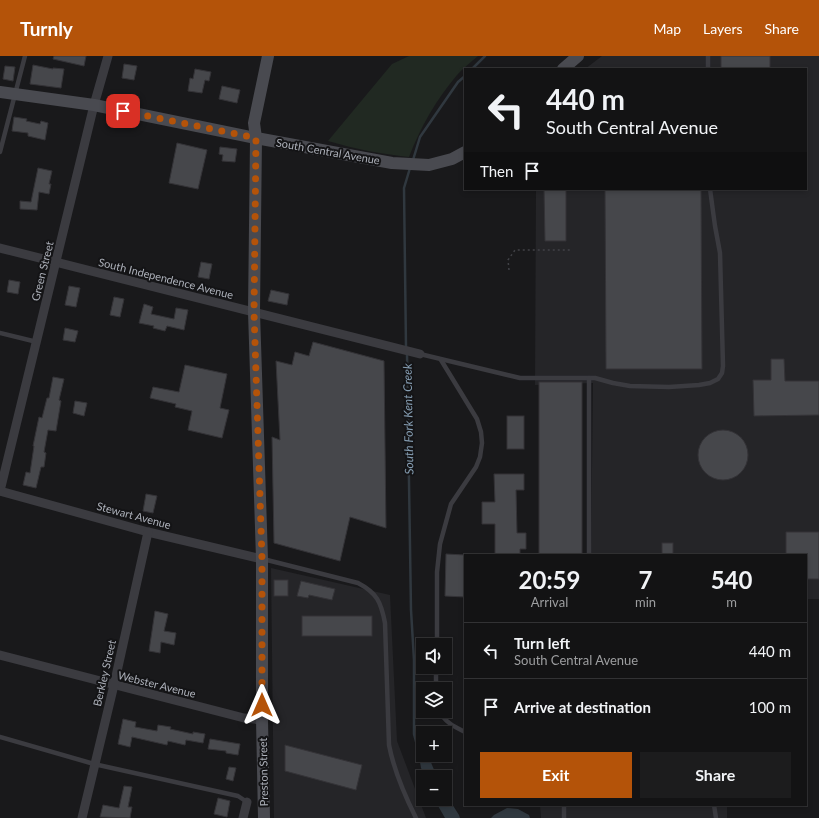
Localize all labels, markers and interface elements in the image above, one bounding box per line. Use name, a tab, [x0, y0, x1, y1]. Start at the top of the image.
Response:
text: Turnly	[20, 17, 73, 40]
text: Map	[653, 20, 681, 37]
text: Layers	[703, 20, 743, 37]
text: Share	[765, 20, 799, 37]
text: 440 m	[546, 82, 625, 116]
icon: left	[480, 84, 532, 136]
pin	[106, 94, 140, 128]
icon: arrive	[112, 100, 134, 122]
text: South Central Avenue	[546, 116, 718, 138]
street label: South Central Avenue	[275, 135, 381, 167]
icon: arrive	[521, 160, 543, 182]
text: Then	[480, 162, 513, 180]
street label: Green Street	[28, 240, 56, 302]
street label: South Independence Avenue	[97, 255, 235, 301]
water label: South Fork Kent Creek	[400, 363, 416, 475]
street label: Stewart Avenue	[95, 499, 173, 531]
text: 20:59	[519, 565, 580, 594]
text: 7	[639, 565, 653, 594]
text: 540	[711, 565, 752, 594]
text: Arrival	[531, 594, 568, 610]
text: min	[635, 594, 656, 610]
text: m	[726, 594, 737, 610]
text: Turn left	[514, 634, 570, 652]
street label: Berkley Street	[90, 638, 118, 708]
map controls	[416, 638, 452, 806]
button: sound	[416, 638, 452, 674]
icon: left	[480, 640, 502, 662]
text: 440 m	[749, 642, 791, 660]
text: South Central Avenue	[514, 652, 638, 668]
street label: Webster Avenue	[117, 668, 197, 700]
button: layers	[416, 682, 452, 718]
position arrow	[241, 684, 283, 726]
icon: arrive	[480, 696, 502, 718]
text: Arrive at destination	[514, 698, 651, 716]
text: 100 m	[749, 698, 791, 716]
button: +	[416, 726, 452, 762]
street label: Preston Street	[256, 737, 270, 807]
button: Exit	[480, 752, 632, 798]
button: Share	[640, 752, 791, 798]
button: −	[416, 770, 452, 806]

